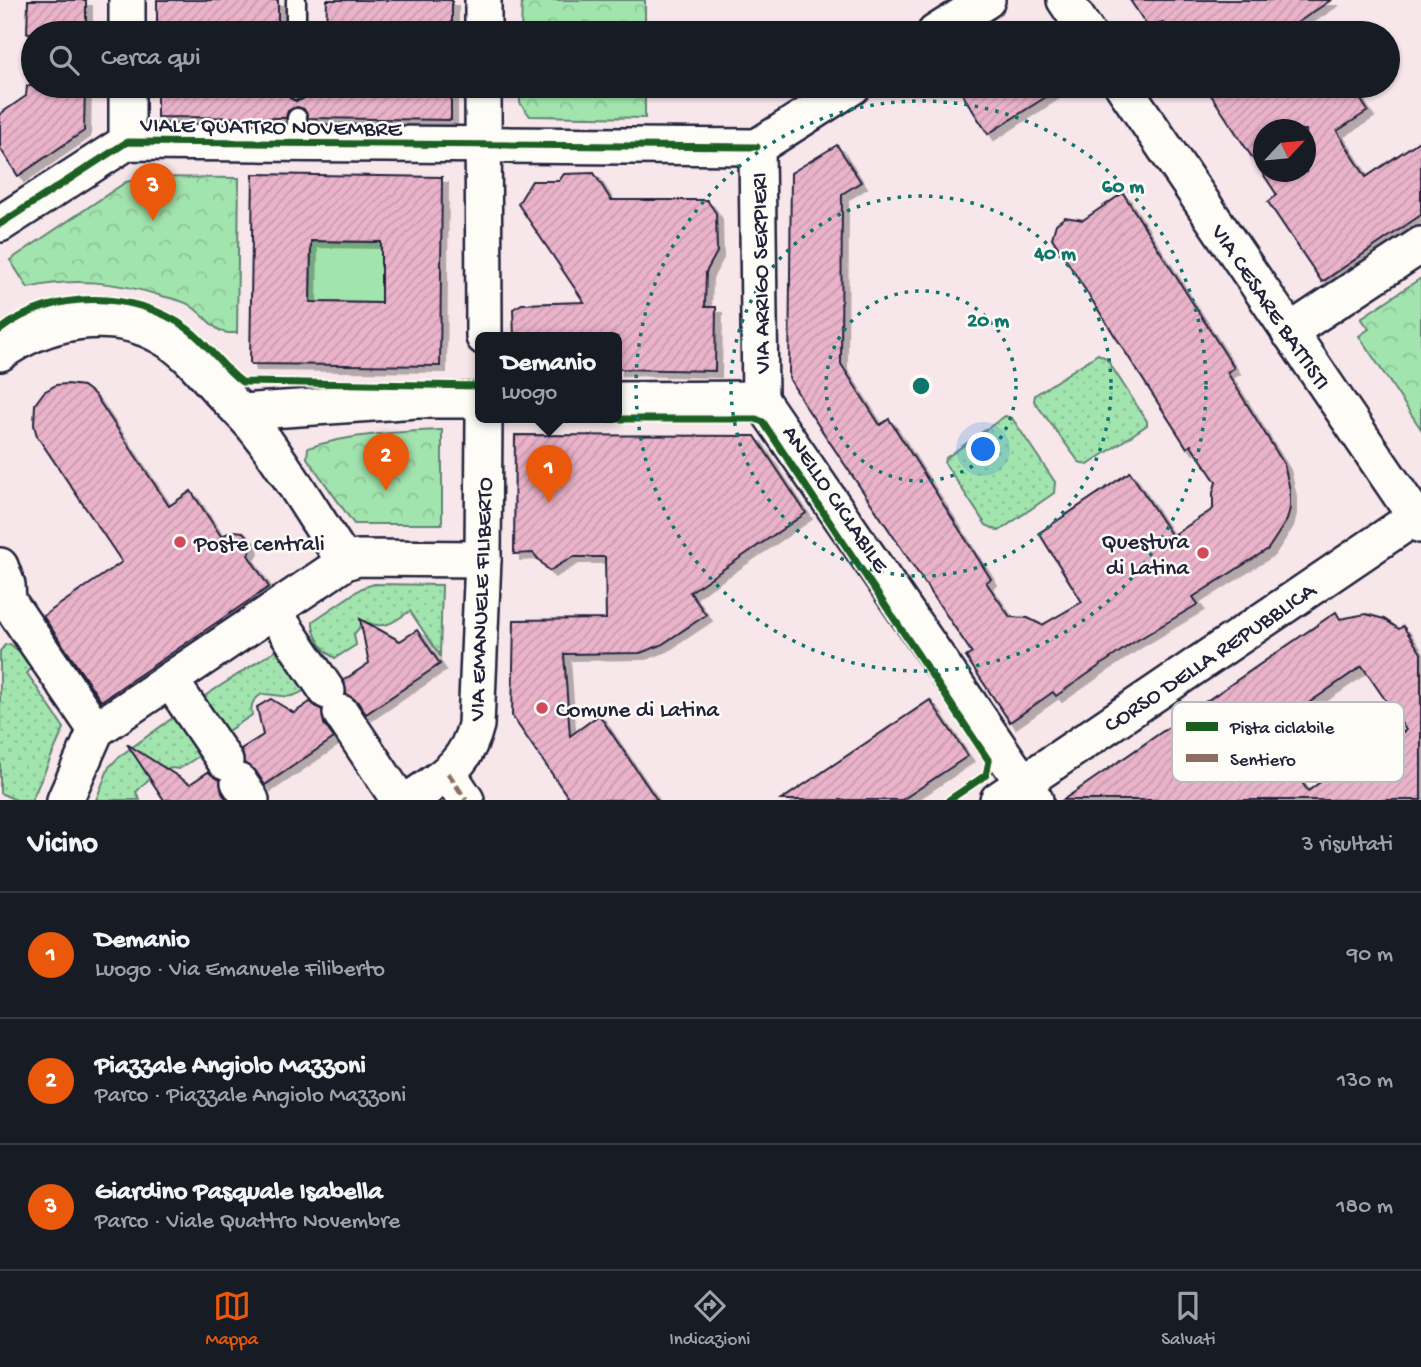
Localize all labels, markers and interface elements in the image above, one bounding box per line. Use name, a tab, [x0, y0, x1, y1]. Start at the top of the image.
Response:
search box	[21, 21, 1400, 98]
icon: search	[45, 41, 83, 79]
text: Cerca qui	[101, 44, 201, 75]
street label: VIALE QUATTRO NOVEMBRE	[139, 113, 404, 144]
north arrow	[1253, 119, 1316, 182]
pin: 3	[130, 163, 176, 221]
street label: VIA ARRIGO SERPIERI	[747, 172, 778, 375]
text: 60 m	[1102, 176, 1144, 201]
street label: VIA CESARE BATTISTI	[1203, 219, 1334, 396]
text: 40 m	[1033, 243, 1076, 268]
text: 20 m	[967, 310, 1009, 335]
popup	[475, 332, 622, 423]
text: Demanio	[501, 349, 596, 380]
centre of rings	[909, 374, 933, 398]
text: Luogo	[501, 380, 557, 407]
street label: ANELLO CICLABILE	[775, 421, 894, 580]
your location	[966, 432, 1000, 466]
pin: 2	[363, 433, 409, 491]
pin: 1	[526, 445, 572, 503]
street label: VIA EMANUELE FILIBERTO	[465, 477, 500, 723]
place label: Questura di Latina	[1101, 530, 1190, 583]
place label: Poste centrali	[193, 532, 325, 559]
marker: Poste centrali	[172, 534, 188, 550]
marker: Questura di Latina	[1195, 545, 1211, 561]
street label: CORSO DELLA REPUBBLICA	[1100, 577, 1323, 740]
place label: Comune di Latina	[556, 698, 720, 725]
marker: Comune di Latina	[534, 700, 550, 716]
legend	[1172, 702, 1404, 782]
text: Pista ciclabile	[1229, 718, 1334, 741]
text: Sentiero	[1230, 750, 1296, 773]
text: Vicino	[28, 828, 98, 863]
text: 3 risultati	[1302, 832, 1393, 859]
text: Demanio	[95, 926, 190, 957]
text: 1	[46, 942, 56, 969]
text: 90 m	[1347, 942, 1393, 969]
text: Luogo · Via Emanuele Filiberto	[95, 957, 385, 984]
text: Piazzale Angiolo Mazzoni	[95, 1052, 366, 1083]
text: 2	[45, 1068, 57, 1095]
text: 130 m	[1337, 1068, 1393, 1095]
text: Parco · Piazzale Angiolo Mazzoni	[95, 1083, 406, 1110]
text: Giardino Pasquale Isabella	[95, 1178, 383, 1209]
text: 3	[45, 1194, 57, 1221]
text: 180 m	[1336, 1194, 1393, 1221]
text: Parco · Viale Quattro Novembre	[95, 1209, 400, 1236]
tab: Mappa	[205, 1287, 258, 1352]
tab: Indicazioni	[669, 1287, 750, 1352]
tab: Salvati	[1161, 1287, 1216, 1352]

